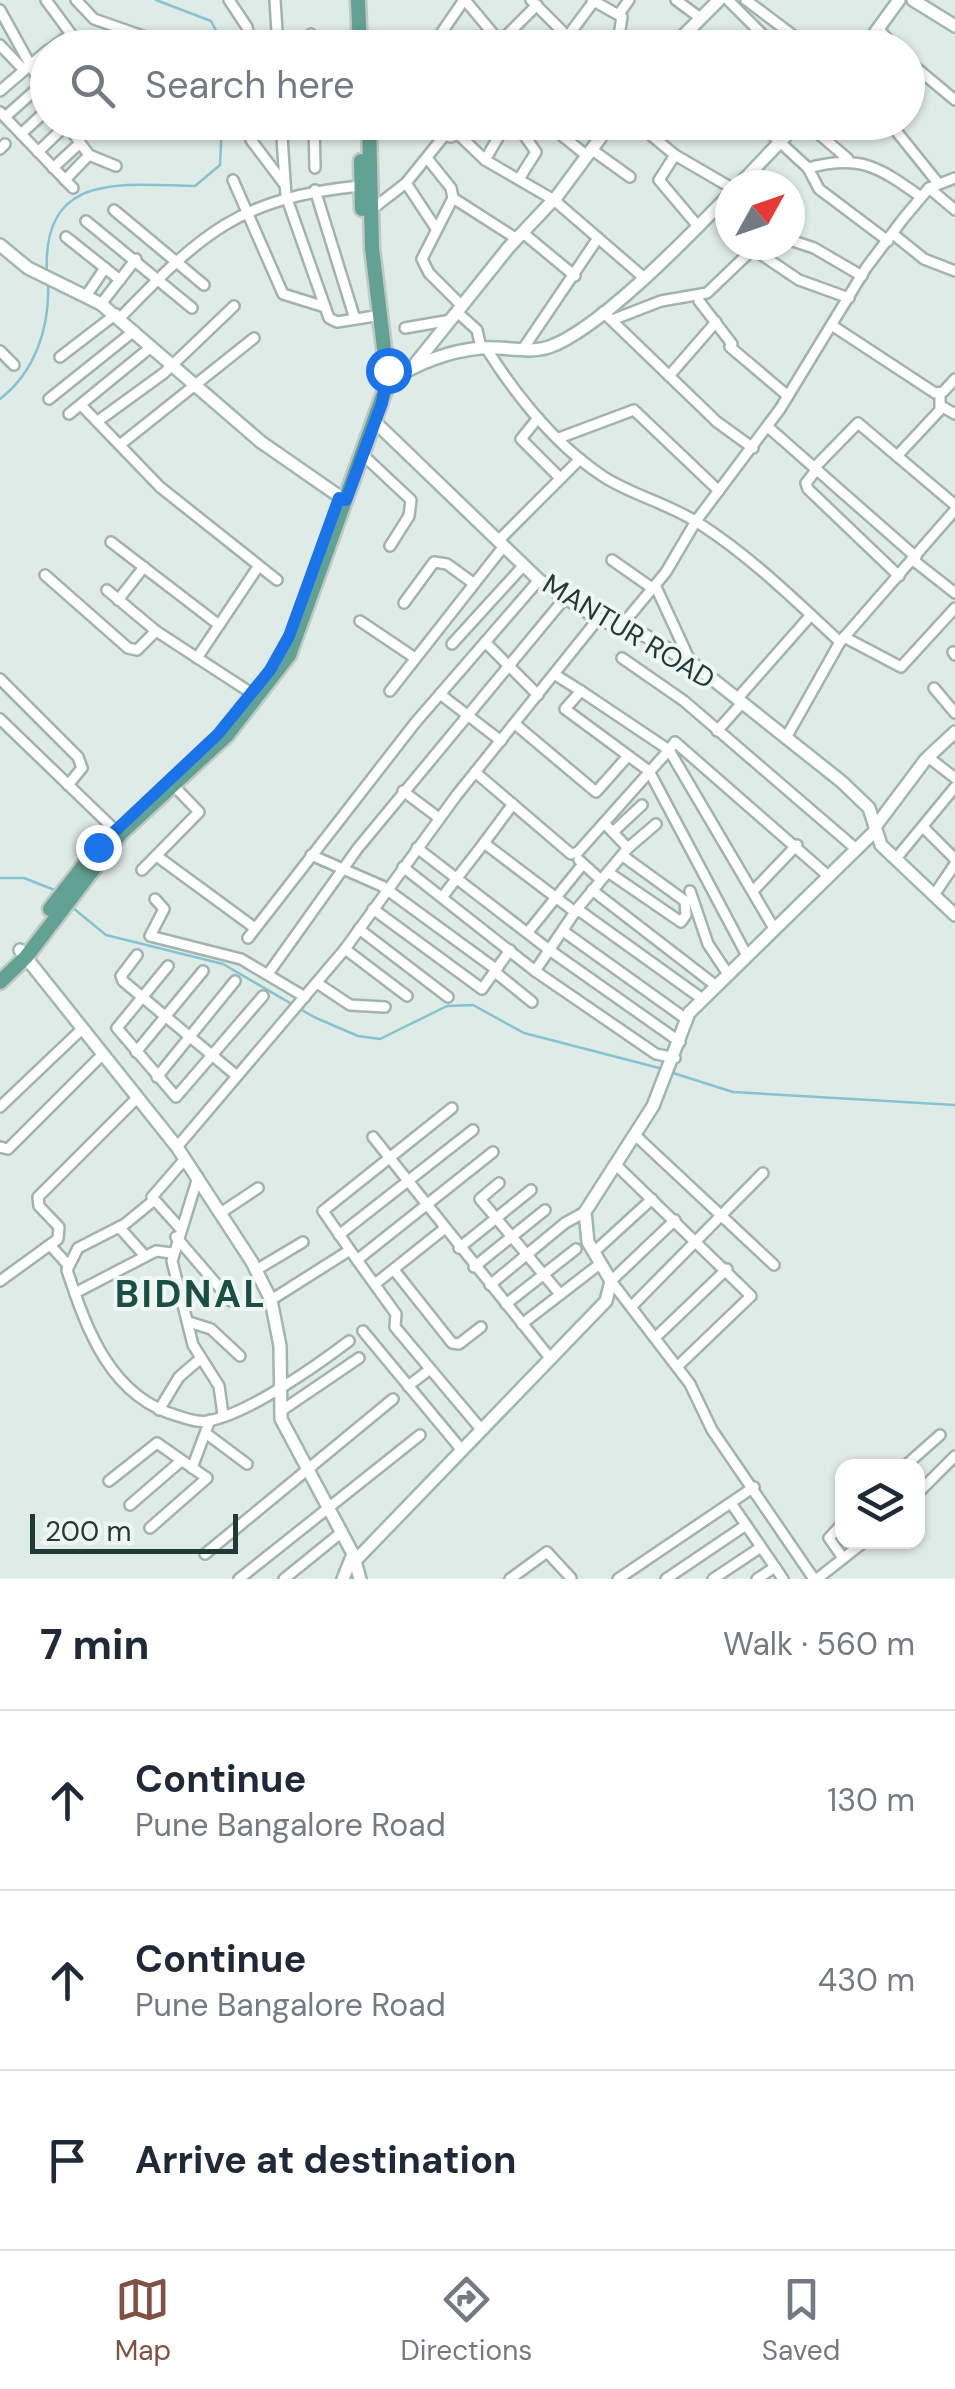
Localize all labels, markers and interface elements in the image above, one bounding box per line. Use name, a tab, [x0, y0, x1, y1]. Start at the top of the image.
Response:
search box	[30, 30, 925, 140]
icon: search	[65, 58, 120, 113]
text: Search here	[145, 60, 355, 110]
north arrow	[715, 170, 805, 260]
route start	[366, 348, 412, 394]
street label: MANTUR ROAD	[536, 566, 722, 697]
route end	[76, 825, 122, 871]
district label: BIDNAL	[115, 1269, 267, 1319]
map controls	[835, 1459, 925, 1549]
button: layers	[835, 1459, 925, 1549]
scale bar	[30, 1509, 238, 1554]
text: 200 m	[45, 1513, 132, 1550]
text: 7 min	[40, 1617, 149, 1672]
text: Walk · 560 m	[723, 1623, 915, 1665]
text: Continue	[135, 1754, 306, 1804]
icon: ahead	[40, 1773, 95, 1828]
text: 130 m	[827, 1779, 915, 1821]
text: Pune Bangalore Road	[135, 1804, 446, 1846]
text: Continue	[135, 1934, 306, 1984]
icon: ahead	[40, 1953, 95, 2008]
text: 430 m	[818, 1959, 915, 2001]
text: Pune Bangalore Road	[135, 1984, 446, 2026]
icon: arrive	[40, 2133, 95, 2188]
text: Arrive at destination	[135, 2135, 517, 2185]
tab: Map	[115, 2272, 171, 2369]
tab: Directions	[401, 2272, 532, 2369]
tab: Saved	[762, 2272, 840, 2369]

